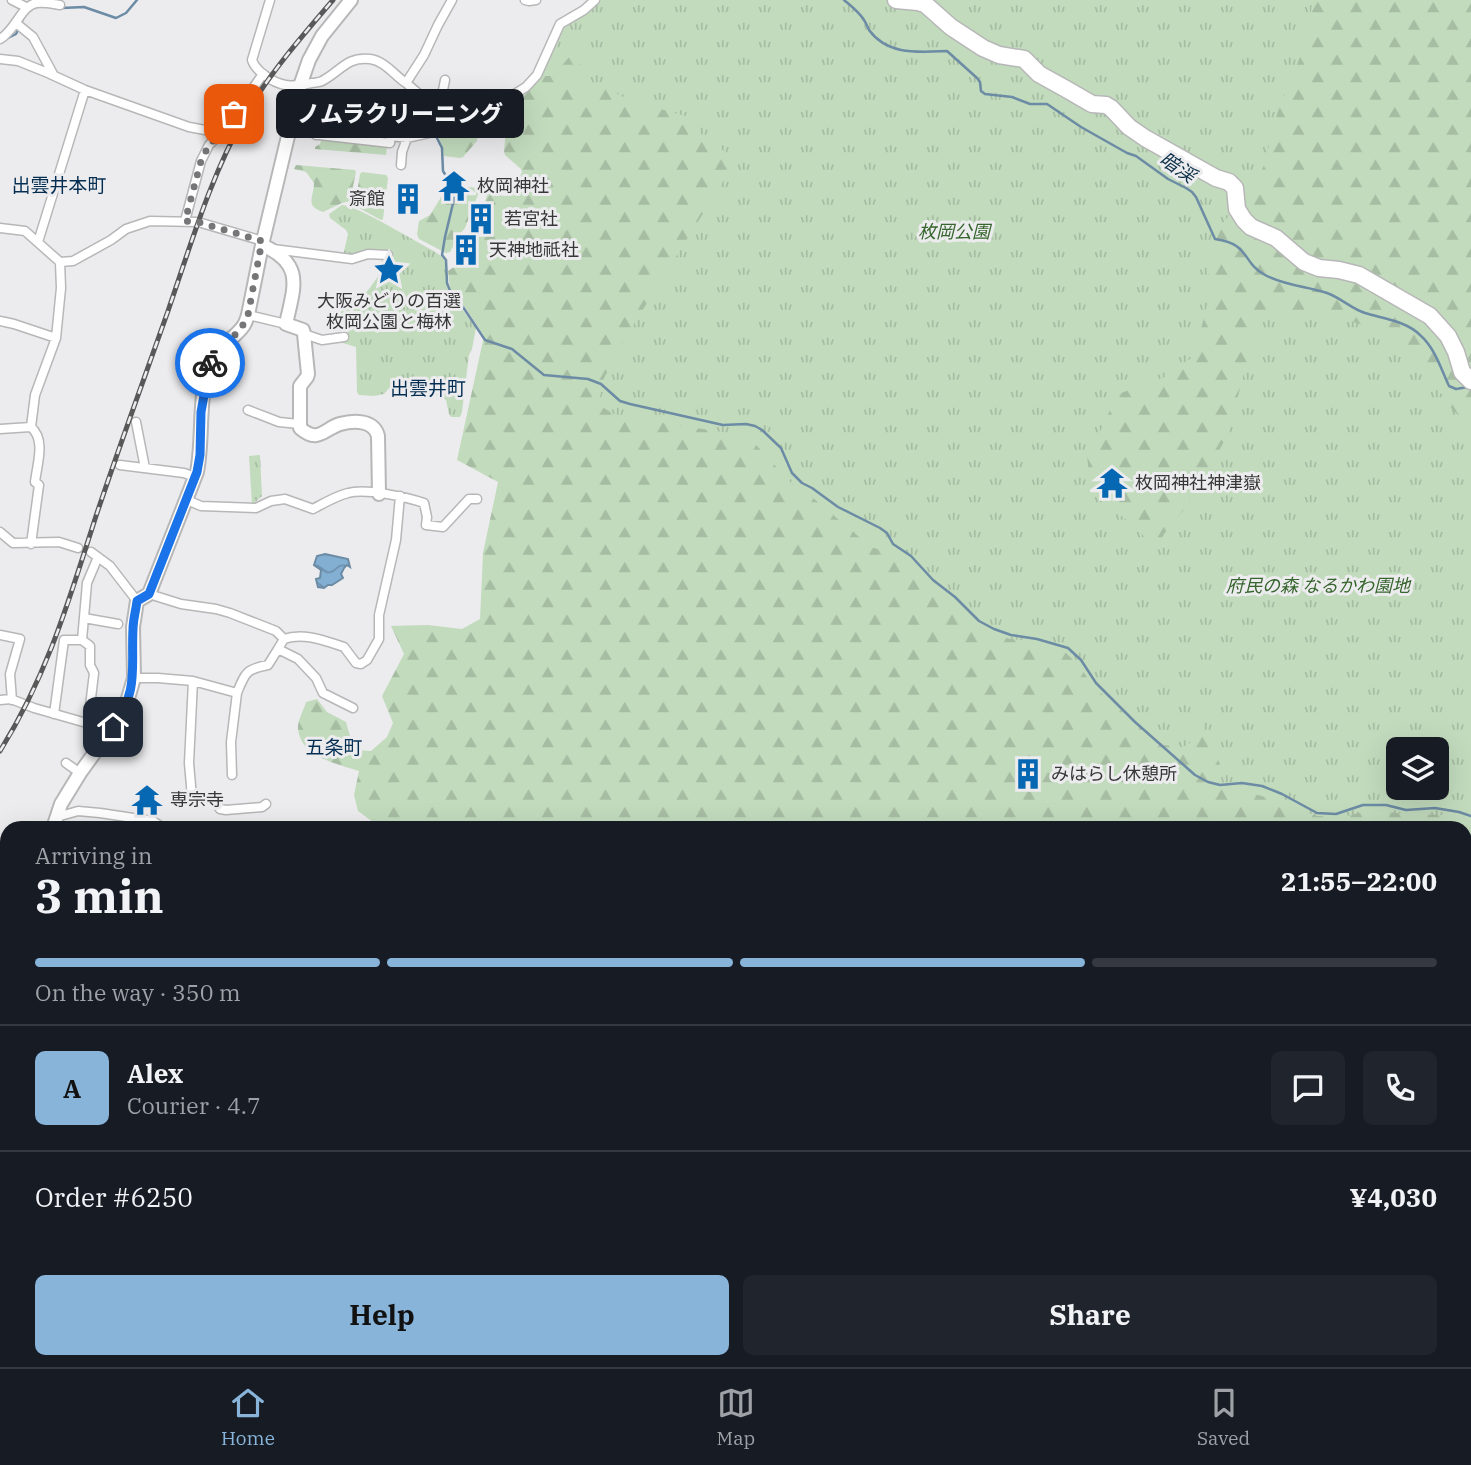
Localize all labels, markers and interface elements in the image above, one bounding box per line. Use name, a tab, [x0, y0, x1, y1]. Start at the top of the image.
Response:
pin	[204, 84, 264, 144]
callout: ノムラクリーニング	[276, 90, 524, 138]
icon: bag	[215, 95, 253, 133]
text: ノムラクリーニング	[297, 98, 503, 128]
water label: 暗渓	[1156, 146, 1203, 189]
temple icon: 枚岡神社	[437, 169, 471, 203]
district label: 出雲井本町	[11, 173, 107, 197]
place label: 枚岡神社	[477, 174, 549, 197]
building icon: 斎館	[391, 182, 425, 216]
place label: 斎館	[349, 187, 385, 210]
building icon: 若宮社	[464, 202, 498, 236]
place label: 若宮社	[504, 207, 558, 230]
park label: 枚岡公園	[918, 220, 993, 243]
building icon: 天神地祇社	[449, 233, 483, 267]
place label: 天神地祇社	[489, 238, 579, 261]
place icon: 大阪みどりの百選 枚岡公園と梅林	[372, 253, 406, 287]
place label: 大阪みどりの百選 枚岡公園と梅林	[317, 289, 461, 333]
courier	[175, 328, 245, 398]
icon: bike	[191, 344, 229, 382]
district label: 出雲井町	[390, 376, 466, 400]
temple icon: 枚岡神社神津嶽	[1095, 466, 1129, 500]
place label: 枚岡神社神津嶽	[1135, 471, 1261, 494]
park label: 府民の森 なるかわ園地	[1226, 574, 1412, 597]
pin	[83, 697, 143, 757]
icon: home	[94, 708, 132, 746]
district label: 五条町	[305, 735, 363, 759]
map controls	[1386, 737, 1449, 800]
button: layers	[1386, 737, 1449, 800]
building icon: みはらし休憩所	[1011, 757, 1045, 791]
place label: みはらし休憩所	[1051, 762, 1177, 785]
temple icon: 専宗寺	[130, 783, 164, 817]
place label: 専宗寺	[170, 788, 224, 811]
text: Arriving in	[35, 840, 152, 870]
text: 21:55–22:00	[1281, 864, 1437, 898]
text: 3 min	[35, 866, 164, 926]
text: On the way · 350 m	[35, 977, 241, 1007]
button: chat	[1271, 1051, 1345, 1125]
button: phone	[1363, 1051, 1437, 1125]
text: Alex	[127, 1056, 183, 1090]
text: A	[63, 1071, 81, 1105]
text: Courier · 4.7	[127, 1090, 261, 1120]
text: Order #6250	[35, 1180, 193, 1214]
text: ¥4,030	[1350, 1180, 1437, 1214]
button: Help	[35, 1275, 729, 1355]
button: Share	[743, 1275, 1437, 1355]
tab: Home	[221, 1384, 275, 1450]
tab: Map	[717, 1384, 755, 1450]
tab: Saved	[1197, 1384, 1250, 1450]

